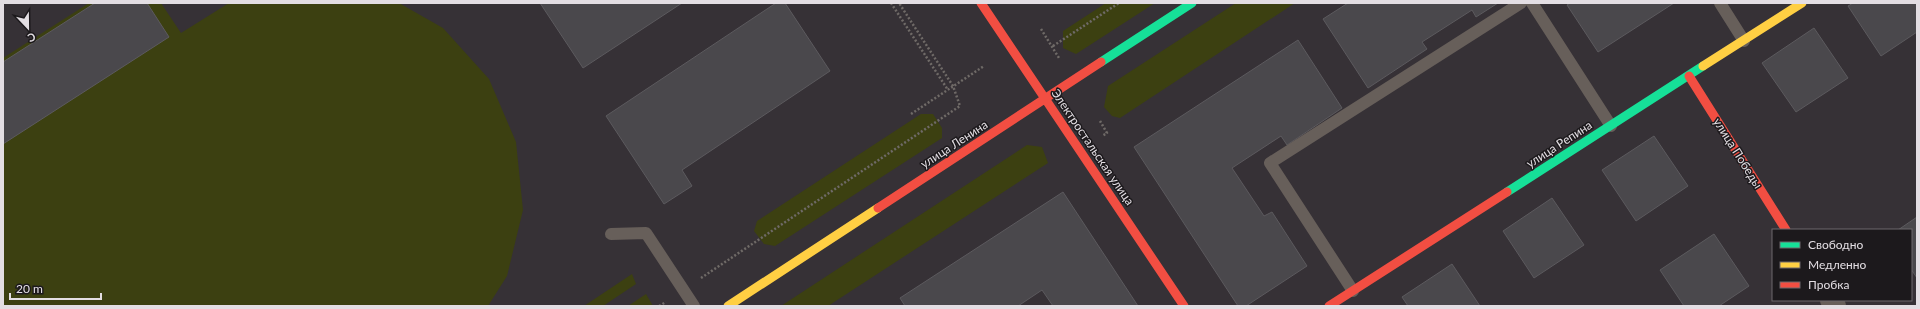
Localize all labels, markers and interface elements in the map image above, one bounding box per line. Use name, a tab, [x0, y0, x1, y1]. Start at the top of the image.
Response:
north arrow	[8, 8, 48, 48]
text: С	[25, 30, 38, 45]
street label: Электростальская улица	[1049, 86, 1138, 208]
street label: улица Победы	[1710, 115, 1766, 191]
street label: улица Ленина	[918, 117, 990, 171]
street label: улица Репина	[1523, 117, 1595, 171]
legend	[1772, 229, 1912, 301]
text: Свободно	[1808, 237, 1864, 252]
text: Медленно	[1808, 257, 1867, 272]
scale bar	[10, 275, 101, 301]
text: Пробка	[1808, 277, 1849, 292]
text: 20 m	[16, 281, 43, 296]

